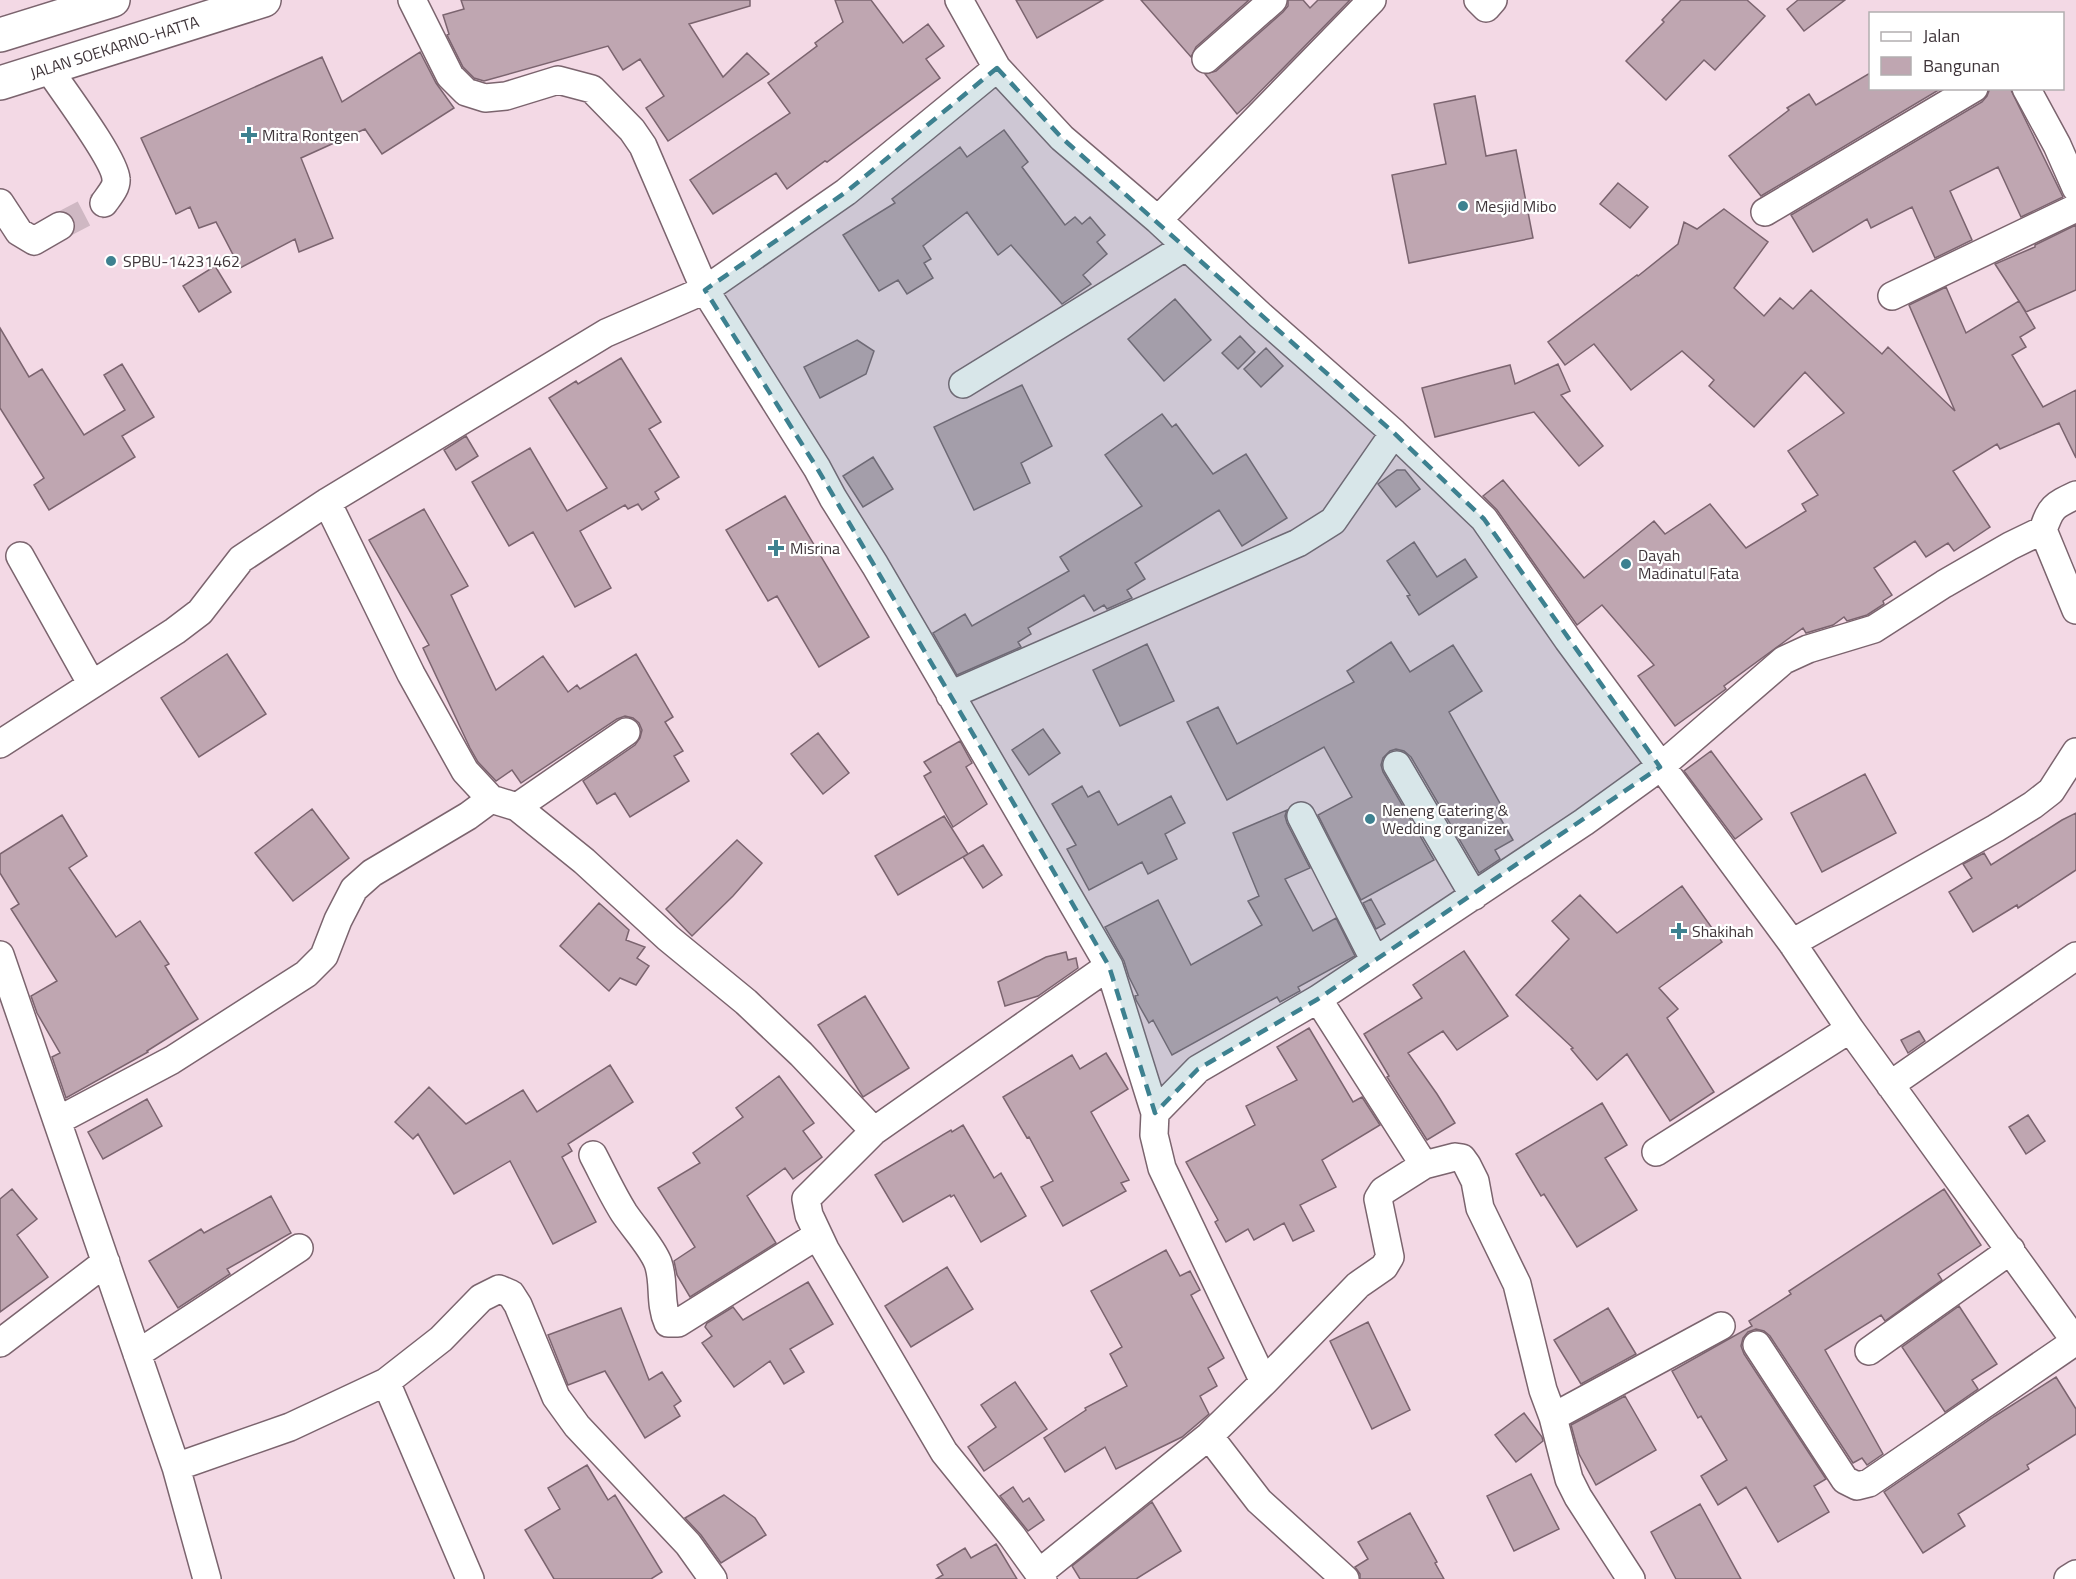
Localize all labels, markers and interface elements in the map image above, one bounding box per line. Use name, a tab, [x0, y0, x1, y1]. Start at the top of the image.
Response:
street label: JALAN SOEKARNO-HATTA	[27, 9, 202, 85]
legend	[1869, 12, 2064, 90]
text: Jalan	[1923, 22, 1960, 49]
text: Bangunan	[1923, 52, 2000, 79]
place label: Mitra Rontgen	[262, 123, 359, 147]
marker: Mitra Rontgen	[240, 126, 258, 144]
place label: Mesjid Mibo	[1475, 194, 1557, 218]
marker: Mesjid Mibo	[1456, 199, 1470, 213]
place label: SPBU-14231462	[123, 249, 240, 273]
marker: SPBU-14231462	[104, 254, 118, 268]
place label: Misrina	[790, 536, 840, 560]
marker: Misrina	[767, 539, 785, 557]
place label: Dayah Madinatul Fata	[1638, 543, 1739, 585]
marker: Dayah Madinatul Fata	[1619, 557, 1633, 571]
place label: Neneng Catering & Wedding organizer	[1382, 798, 1509, 840]
marker: Neneng Catering & Wedding organizer	[1363, 812, 1377, 826]
place label: Shakihah	[1692, 919, 1754, 943]
marker: Shakihah	[1670, 922, 1688, 940]

